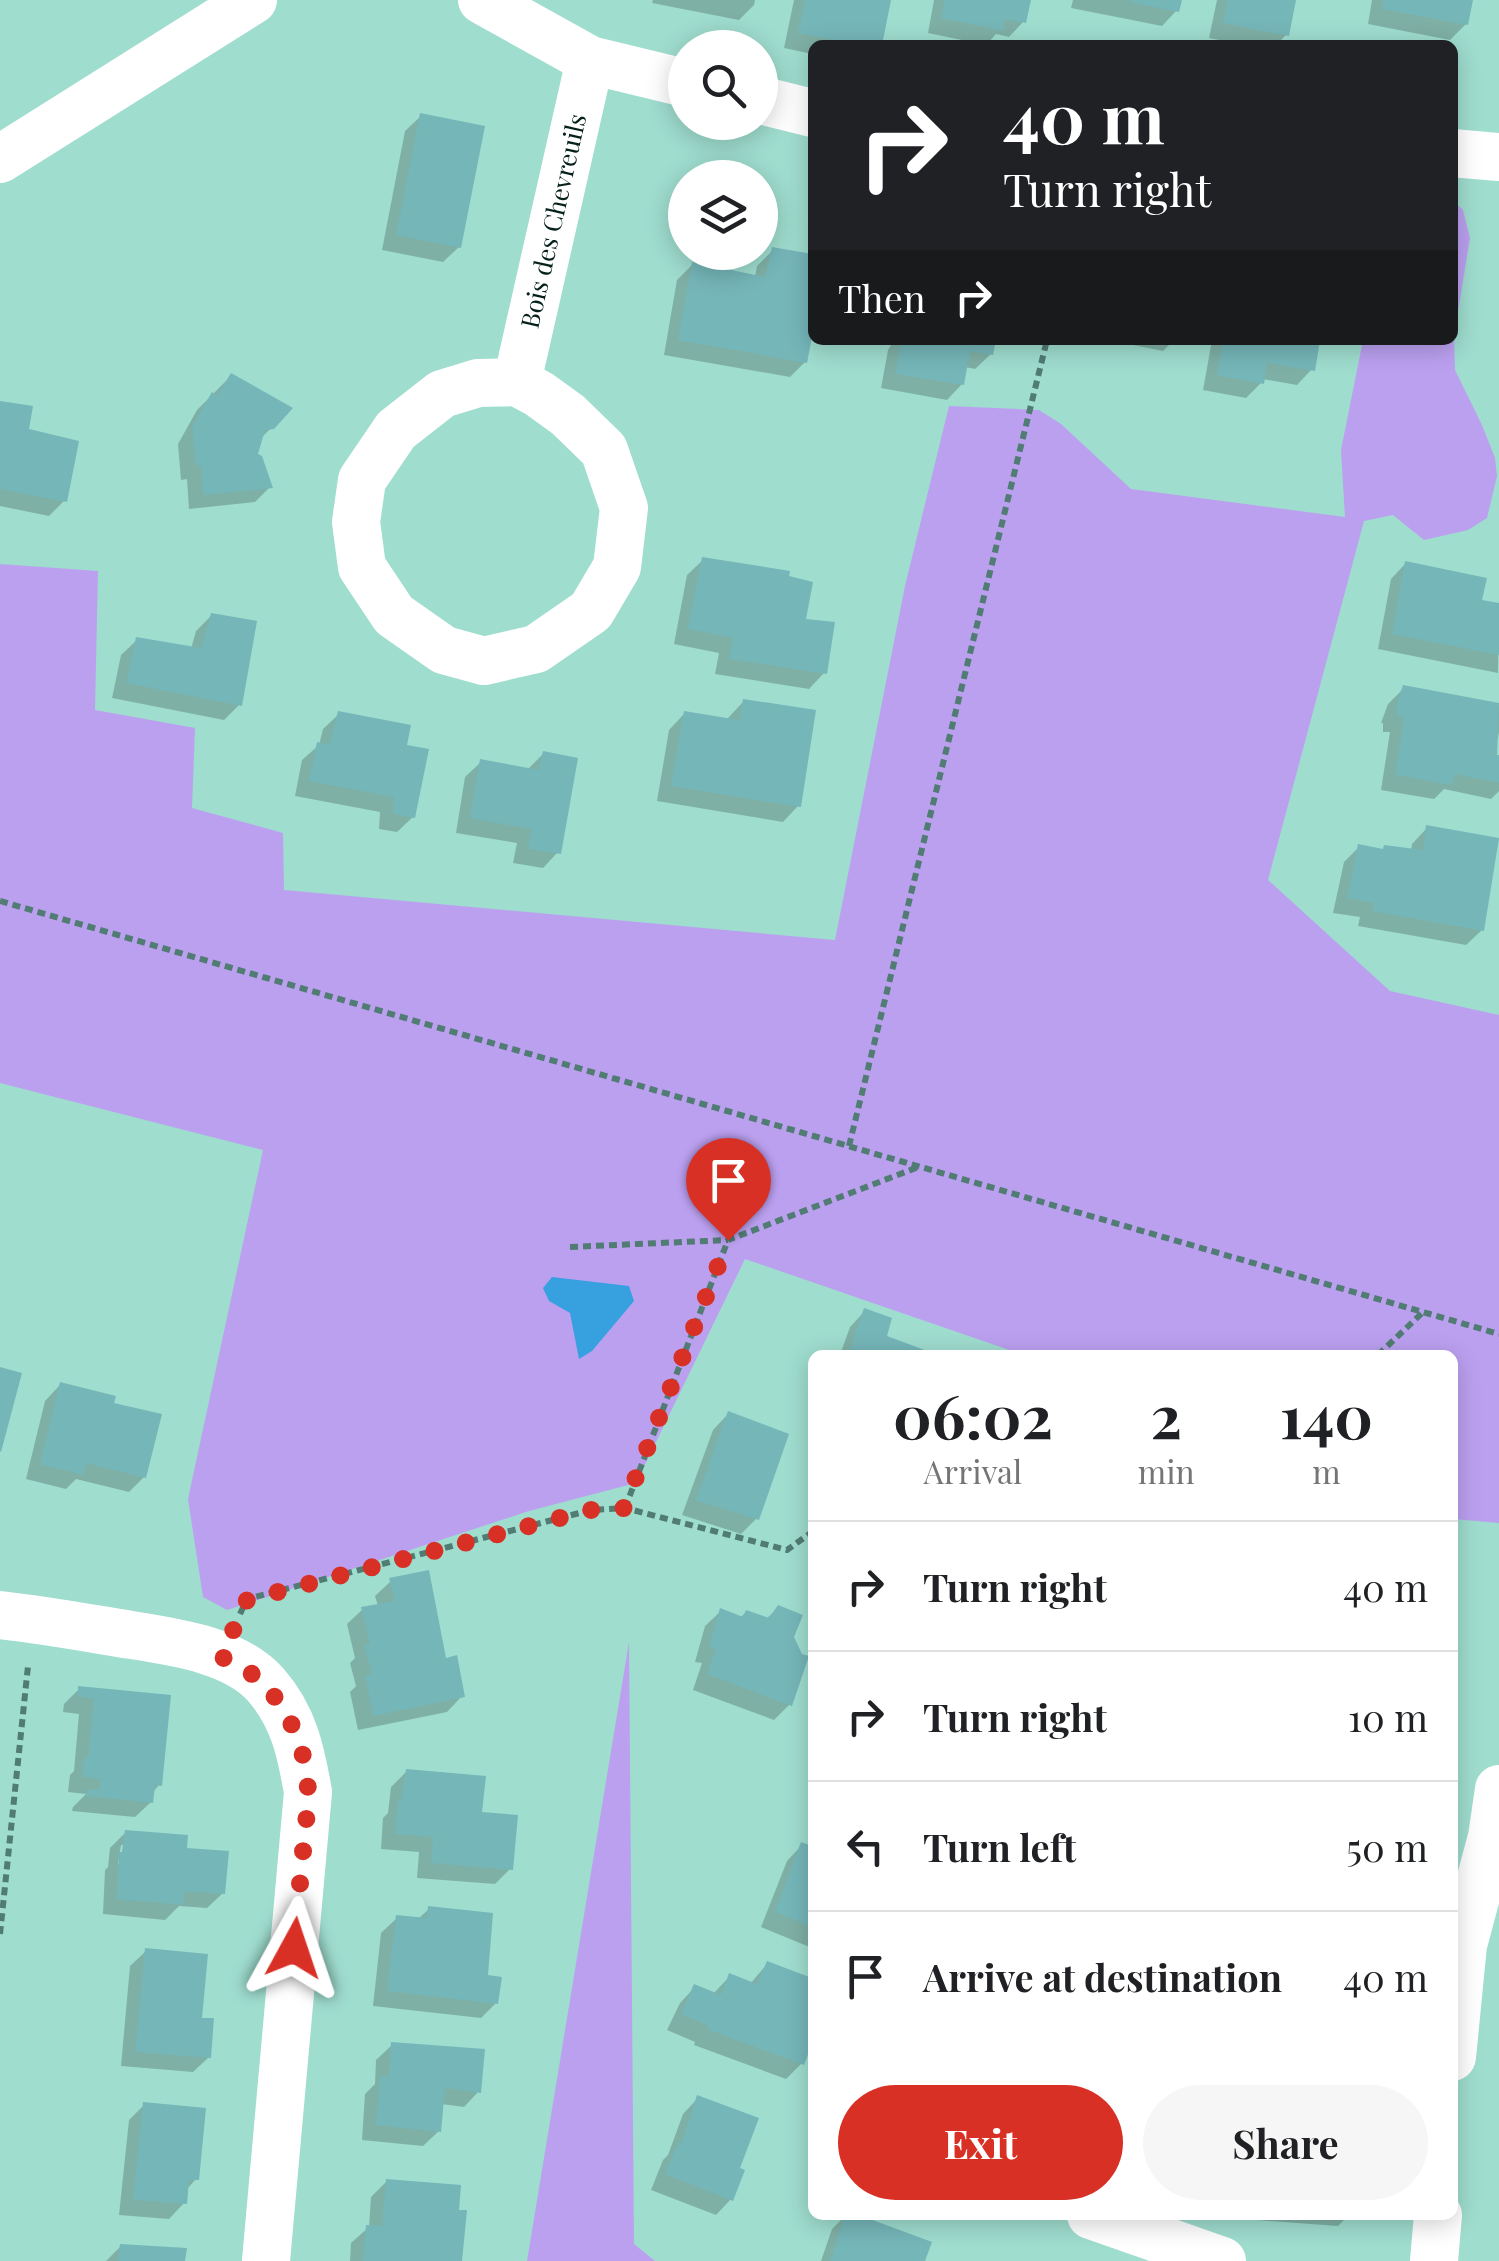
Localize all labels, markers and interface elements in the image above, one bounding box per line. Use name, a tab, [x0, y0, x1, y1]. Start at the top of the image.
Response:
map controls	[668, 30, 778, 270]
button: search	[668, 30, 778, 140]
text: 40 m	[1003, 68, 1165, 162]
icon: right	[838, 80, 968, 210]
street label: Bois des Chevreuils	[512, 110, 592, 331]
text: Turn right	[1003, 158, 1211, 218]
button: layers	[668, 160, 778, 270]
icon: right	[946, 270, 1001, 325]
text: Then	[838, 272, 926, 323]
pin	[686, 1138, 771, 1241]
icon: arrive	[701, 1153, 756, 1208]
text: 06:02	[893, 1374, 1053, 1454]
text: 2	[1151, 1374, 1182, 1454]
text: 140	[1280, 1374, 1373, 1454]
text: Arrival	[924, 1449, 1022, 1492]
text: min	[1138, 1449, 1195, 1492]
text: m	[1312, 1449, 1341, 1492]
icon: right	[838, 1559, 893, 1614]
text: Turn right	[923, 1561, 1107, 1612]
text: 40 m	[1343, 1561, 1428, 1612]
icon: right	[838, 1689, 893, 1744]
text: Turn right	[923, 1691, 1107, 1742]
text: 10 m	[1348, 1691, 1428, 1742]
icon: left	[838, 1819, 893, 1874]
text: Turn left	[923, 1821, 1076, 1872]
text: 50 m	[1346, 1821, 1428, 1872]
position arrow	[242, 1896, 346, 2000]
icon: arrive	[838, 1949, 893, 2004]
text: Arrive at destination	[923, 1951, 1282, 2002]
text: 40 m	[1343, 1951, 1428, 2002]
button: Exit	[838, 2085, 1123, 2200]
button: Share	[1143, 2085, 1428, 2200]

